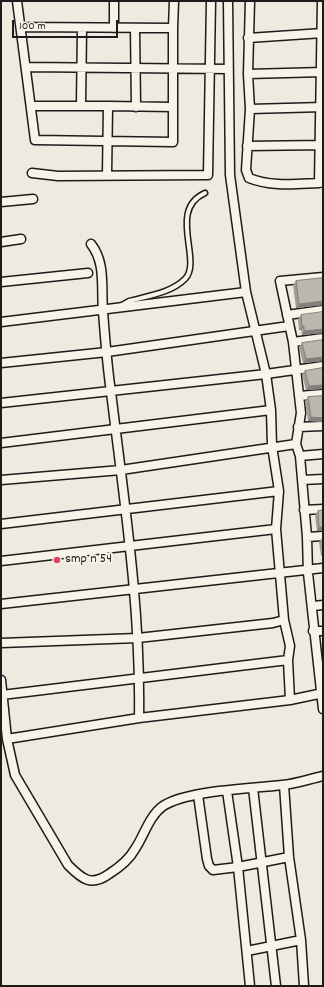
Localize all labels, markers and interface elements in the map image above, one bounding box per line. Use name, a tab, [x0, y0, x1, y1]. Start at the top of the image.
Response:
scale bar	[14, 12, 120, 38]
text: 100 m	[19, 18, 46, 35]
place label: smp n 54	[65, 552, 112, 568]
marker: smp n 54	[52, 555, 62, 565]

